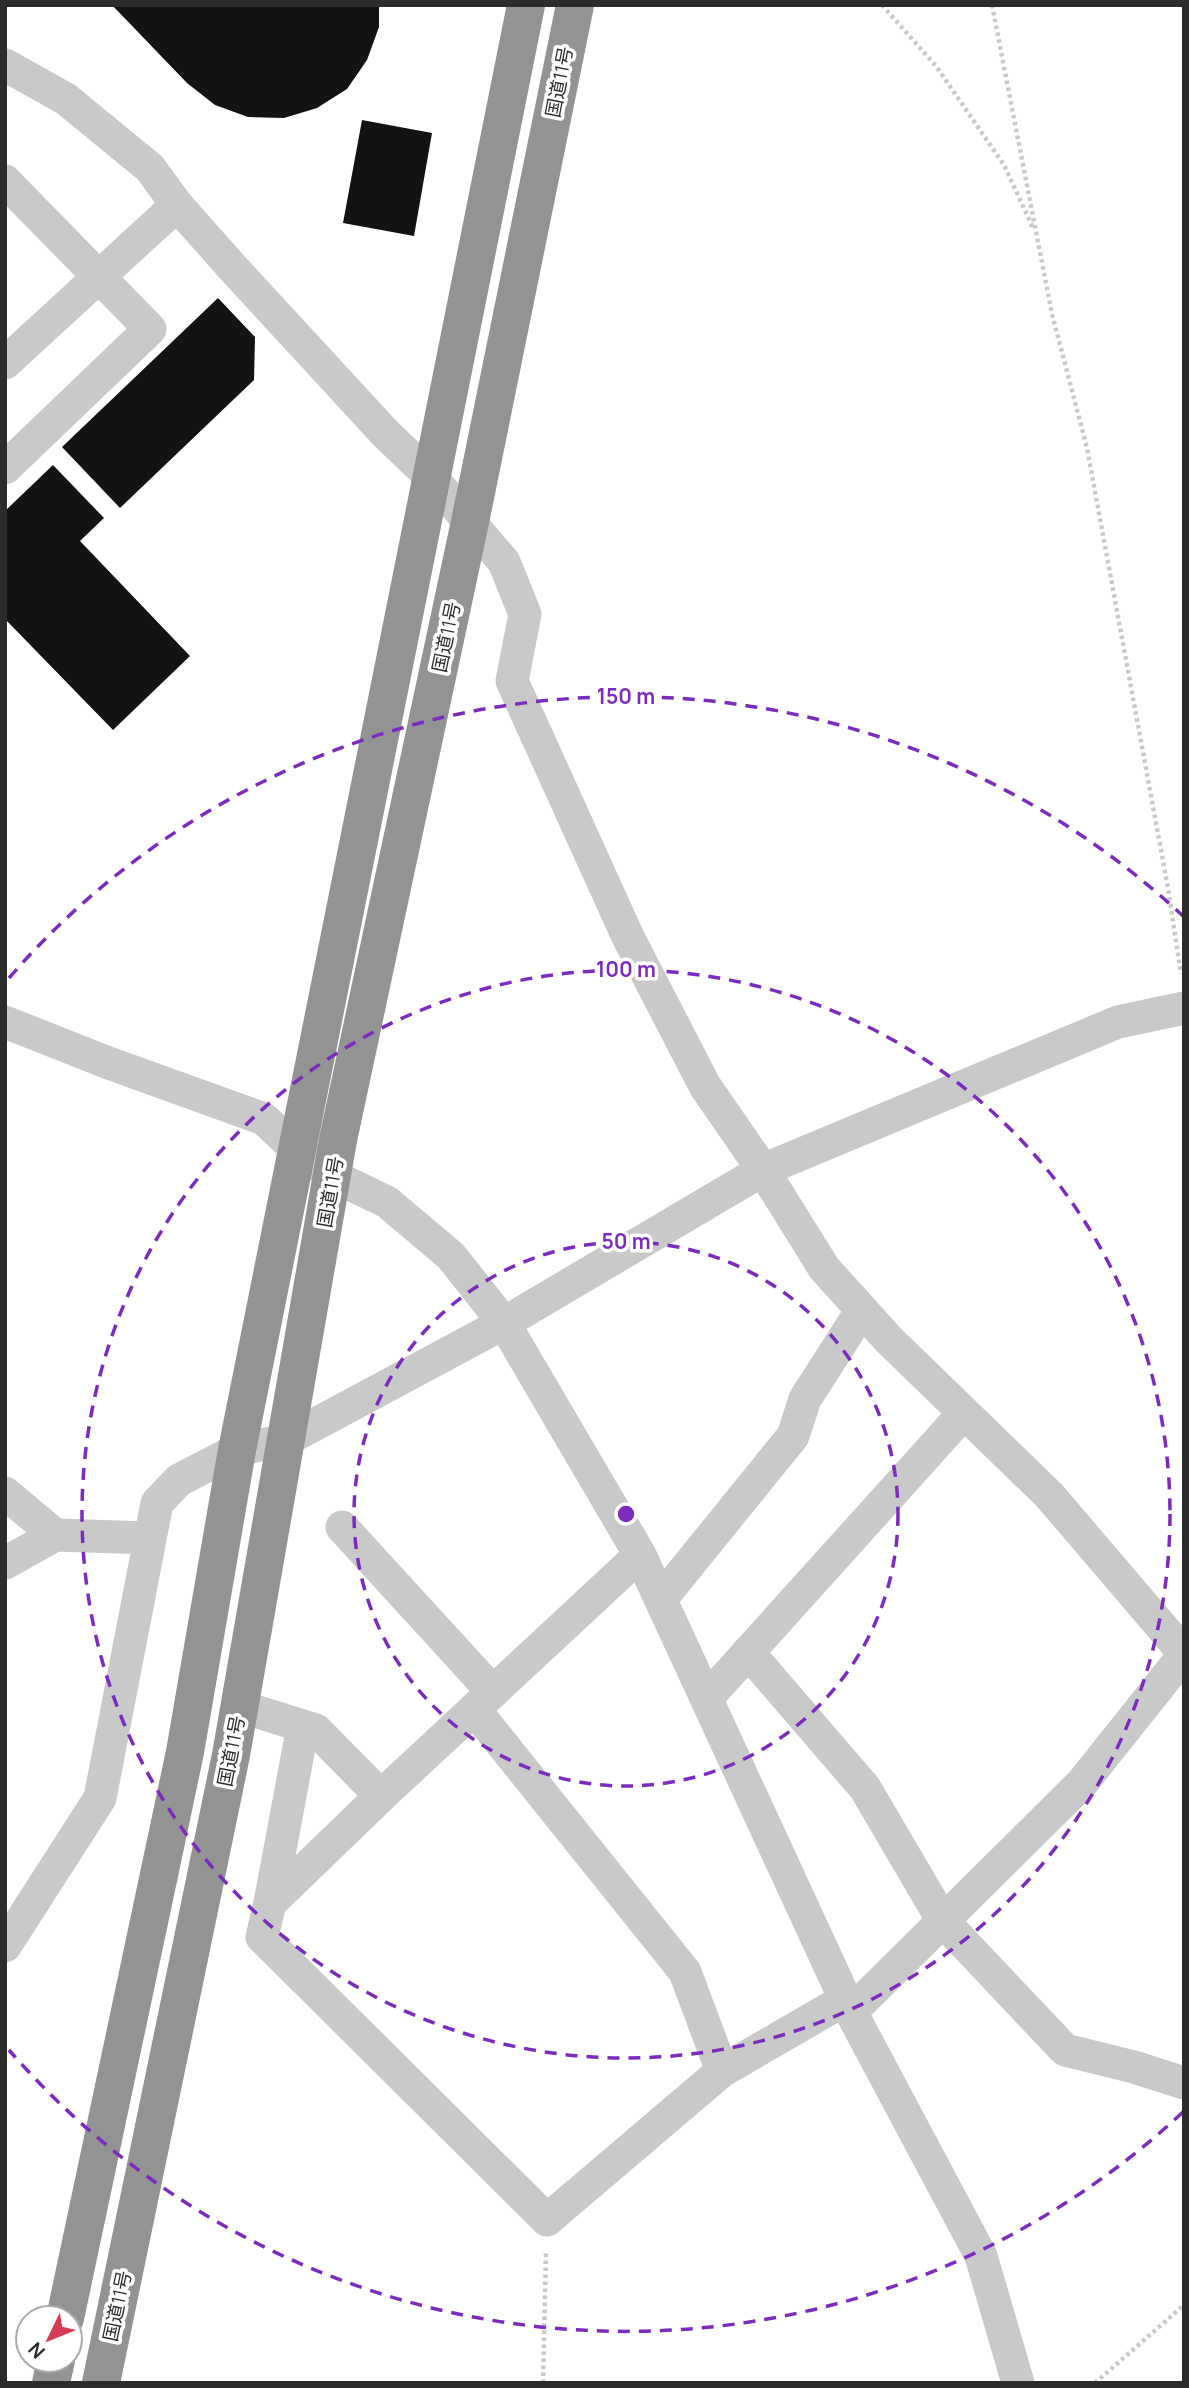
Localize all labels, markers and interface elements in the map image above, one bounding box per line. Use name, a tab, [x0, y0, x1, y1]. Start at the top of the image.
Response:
street label: 国道11号	[539, 44, 579, 120]
street label: 国道11号	[426, 599, 466, 675]
text: 150 m	[597, 682, 655, 710]
text: 100 m	[596, 955, 656, 983]
street label: 国道11号	[311, 1154, 349, 1230]
text: 50 m	[601, 1227, 651, 1255]
centre of rings	[614, 1502, 638, 1526]
street label: 国道11号	[211, 1713, 251, 1789]
street label: 国道11号	[97, 2268, 137, 2344]
north arrow	[14, 2304, 84, 2374]
text: N	[22, 2337, 51, 2364]

